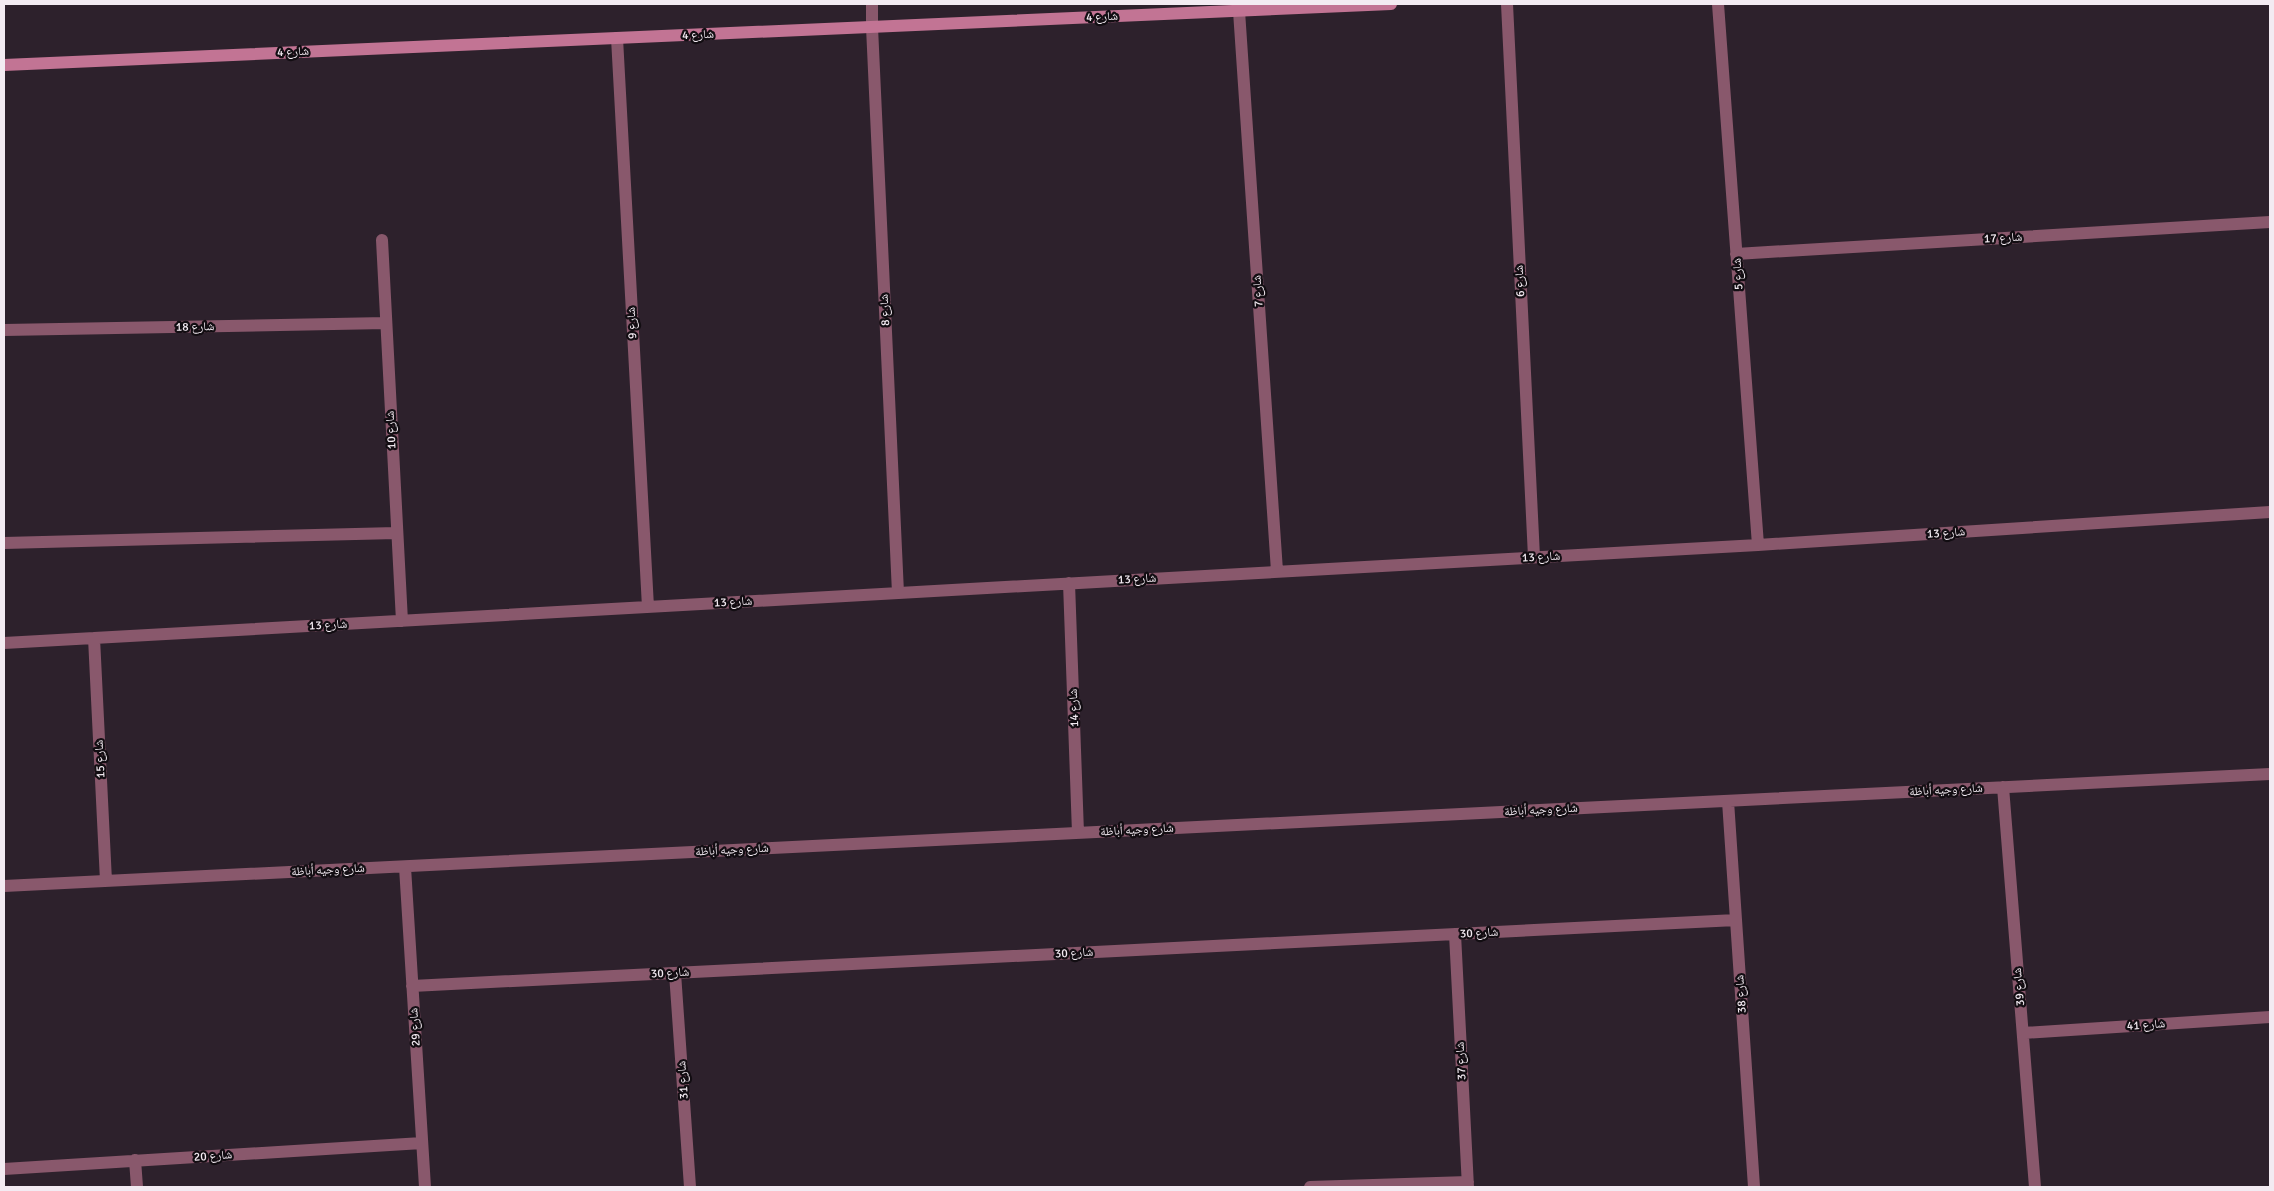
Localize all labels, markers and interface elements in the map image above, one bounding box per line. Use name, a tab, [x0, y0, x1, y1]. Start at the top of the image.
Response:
street label: شارع 4	[1086, 9, 1118, 25]
street label: شارع 4	[682, 27, 714, 43]
street label: شارع 4	[277, 44, 309, 60]
street label: شارع 17	[1983, 229, 2023, 246]
street label: شارع 5	[1729, 257, 1747, 290]
street label: شارع 6	[1512, 265, 1528, 297]
street label: شارع 7	[1249, 274, 1267, 307]
street label: شارع 8	[877, 294, 893, 326]
street label: شارع 9	[624, 307, 640, 339]
street label: شارع 18	[176, 319, 214, 335]
street label: شارع 10	[382, 410, 399, 450]
street label: شارع 13	[1926, 524, 1966, 542]
street label: شارع 13	[1521, 548, 1561, 565]
street label: شارع 13	[1117, 570, 1157, 587]
street label: شارع 13	[713, 593, 753, 610]
street label: شارع 13	[308, 616, 348, 633]
street label: شارع 14	[1066, 688, 1082, 727]
street label: شارع 15	[91, 739, 108, 779]
street label: شارع وجيه أباظة	[1909, 781, 1983, 799]
street label: شارع وجيه أباظة	[1504, 801, 1578, 819]
street label: شارع وجيه أباظة	[1100, 821, 1174, 839]
street label: شارع وجيه أباظة	[695, 841, 769, 859]
street label: شارع وجيه أباظة	[291, 861, 365, 879]
street label: شارع 30	[1459, 924, 1499, 941]
street label: شارع 30	[1054, 944, 1094, 961]
street label: شارع 30	[650, 964, 690, 981]
street label: شارع 39	[2010, 967, 2028, 1007]
street label: شارع 38	[1732, 974, 1750, 1014]
street label: شارع 29	[406, 1007, 424, 1047]
street label: شارع 41	[2126, 1016, 2166, 1034]
street label: شارع 37	[1452, 1041, 1469, 1081]
street label: شارع 31	[674, 1060, 692, 1100]
street label: شارع 20	[193, 1147, 233, 1165]

